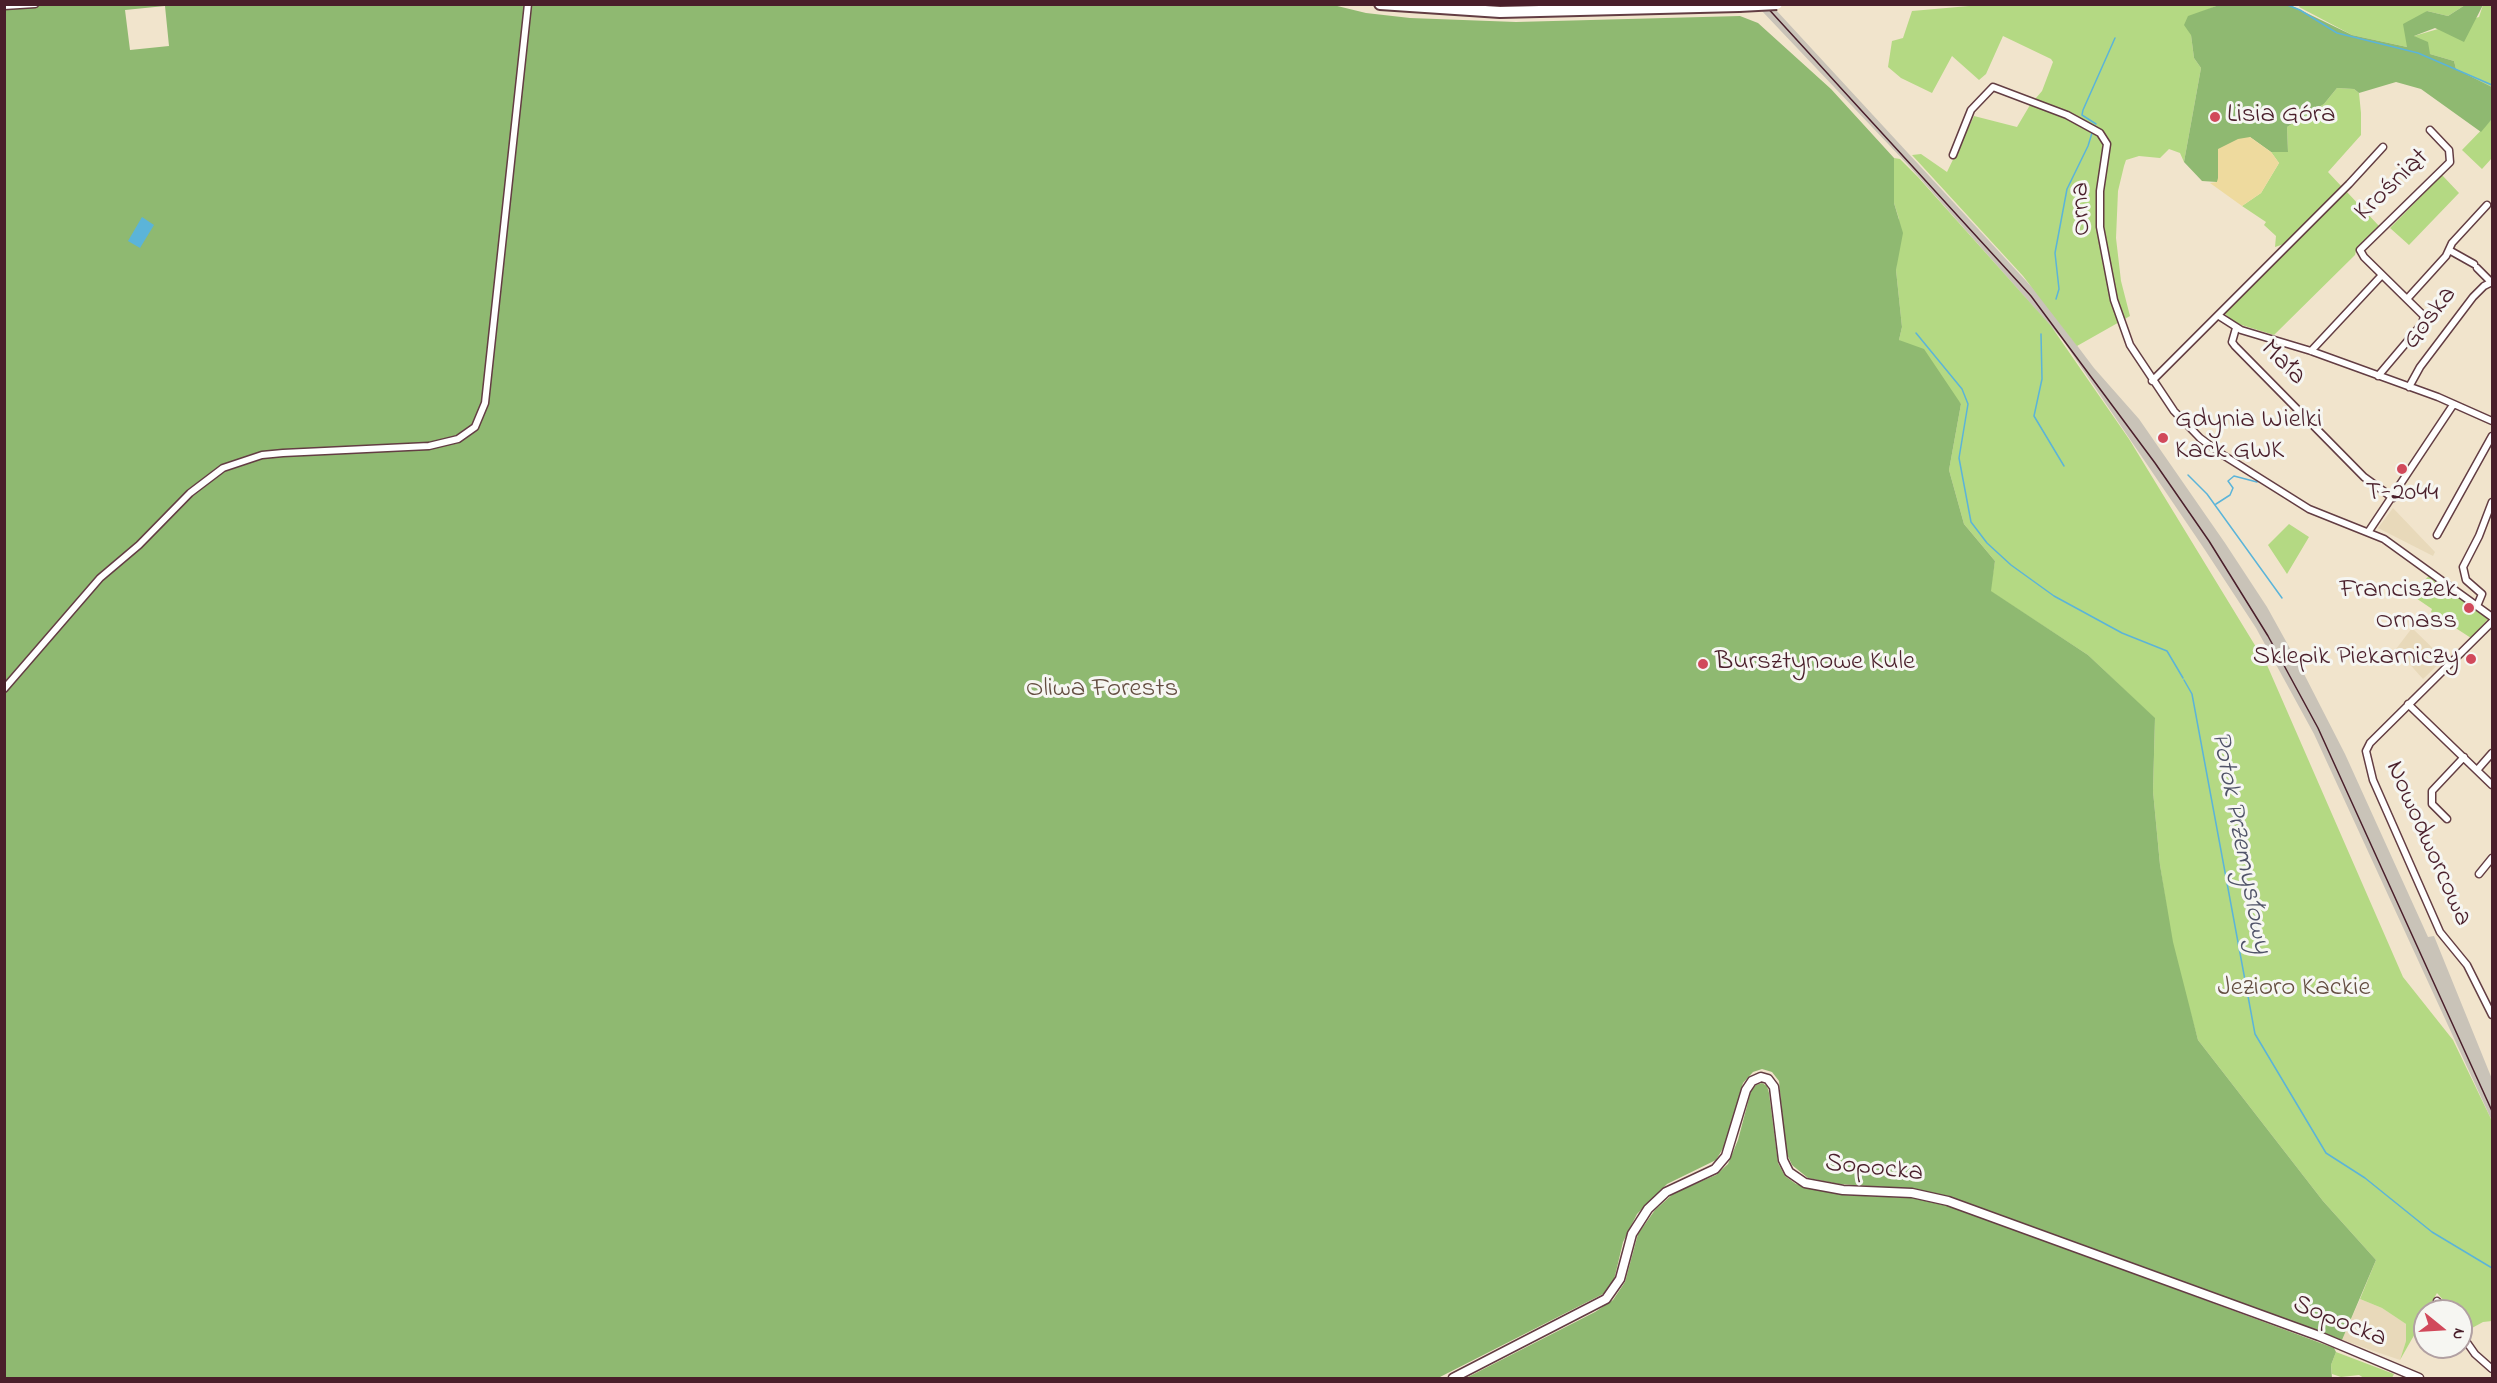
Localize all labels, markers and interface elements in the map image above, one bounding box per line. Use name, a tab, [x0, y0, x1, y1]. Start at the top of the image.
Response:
place label: Lisia Góra	[2227, 101, 2336, 133]
marker: Lisia Góra	[2208, 110, 2222, 124]
street label: Krośniąt	[2349, 143, 2437, 229]
street label: Orna	[2066, 181, 2100, 237]
street label: Goska	[2397, 281, 2465, 357]
street label: Mała	[2252, 334, 2312, 394]
place label: Gdynia Wielki Kack GWK	[2175, 406, 2322, 469]
marker: Gdynia Wielki Kack GWK	[2156, 431, 2170, 445]
marker: T-2044	[2395, 462, 2409, 476]
place label: T-2044	[2366, 479, 2438, 511]
place label: Franciszek Ornass	[2340, 576, 2457, 639]
marker: Franciszek Ornass	[2462, 601, 2476, 615]
place label: Sklepik Piekarniczy	[2253, 643, 2459, 675]
place label: Bursztynowe Kule	[1715, 648, 1915, 680]
marker: Sklepik Piekarniczy	[2464, 652, 2478, 666]
marker: Bursztynowe Kule	[1696, 657, 1710, 671]
park label: Oliwa Forests	[1026, 675, 1178, 707]
water label: Potok Przemysłowy	[2201, 729, 2277, 957]
street label: Nowodworcowa	[2376, 757, 2478, 931]
park label: Jezioro Kackie	[2217, 974, 2371, 1006]
street label: Sopocka	[1823, 1149, 1925, 1191]
street label: Sopocka	[2287, 1290, 2391, 1356]
north arrow	[2413, 1299, 2473, 1359]
text: N	[2445, 1325, 2471, 1343]

